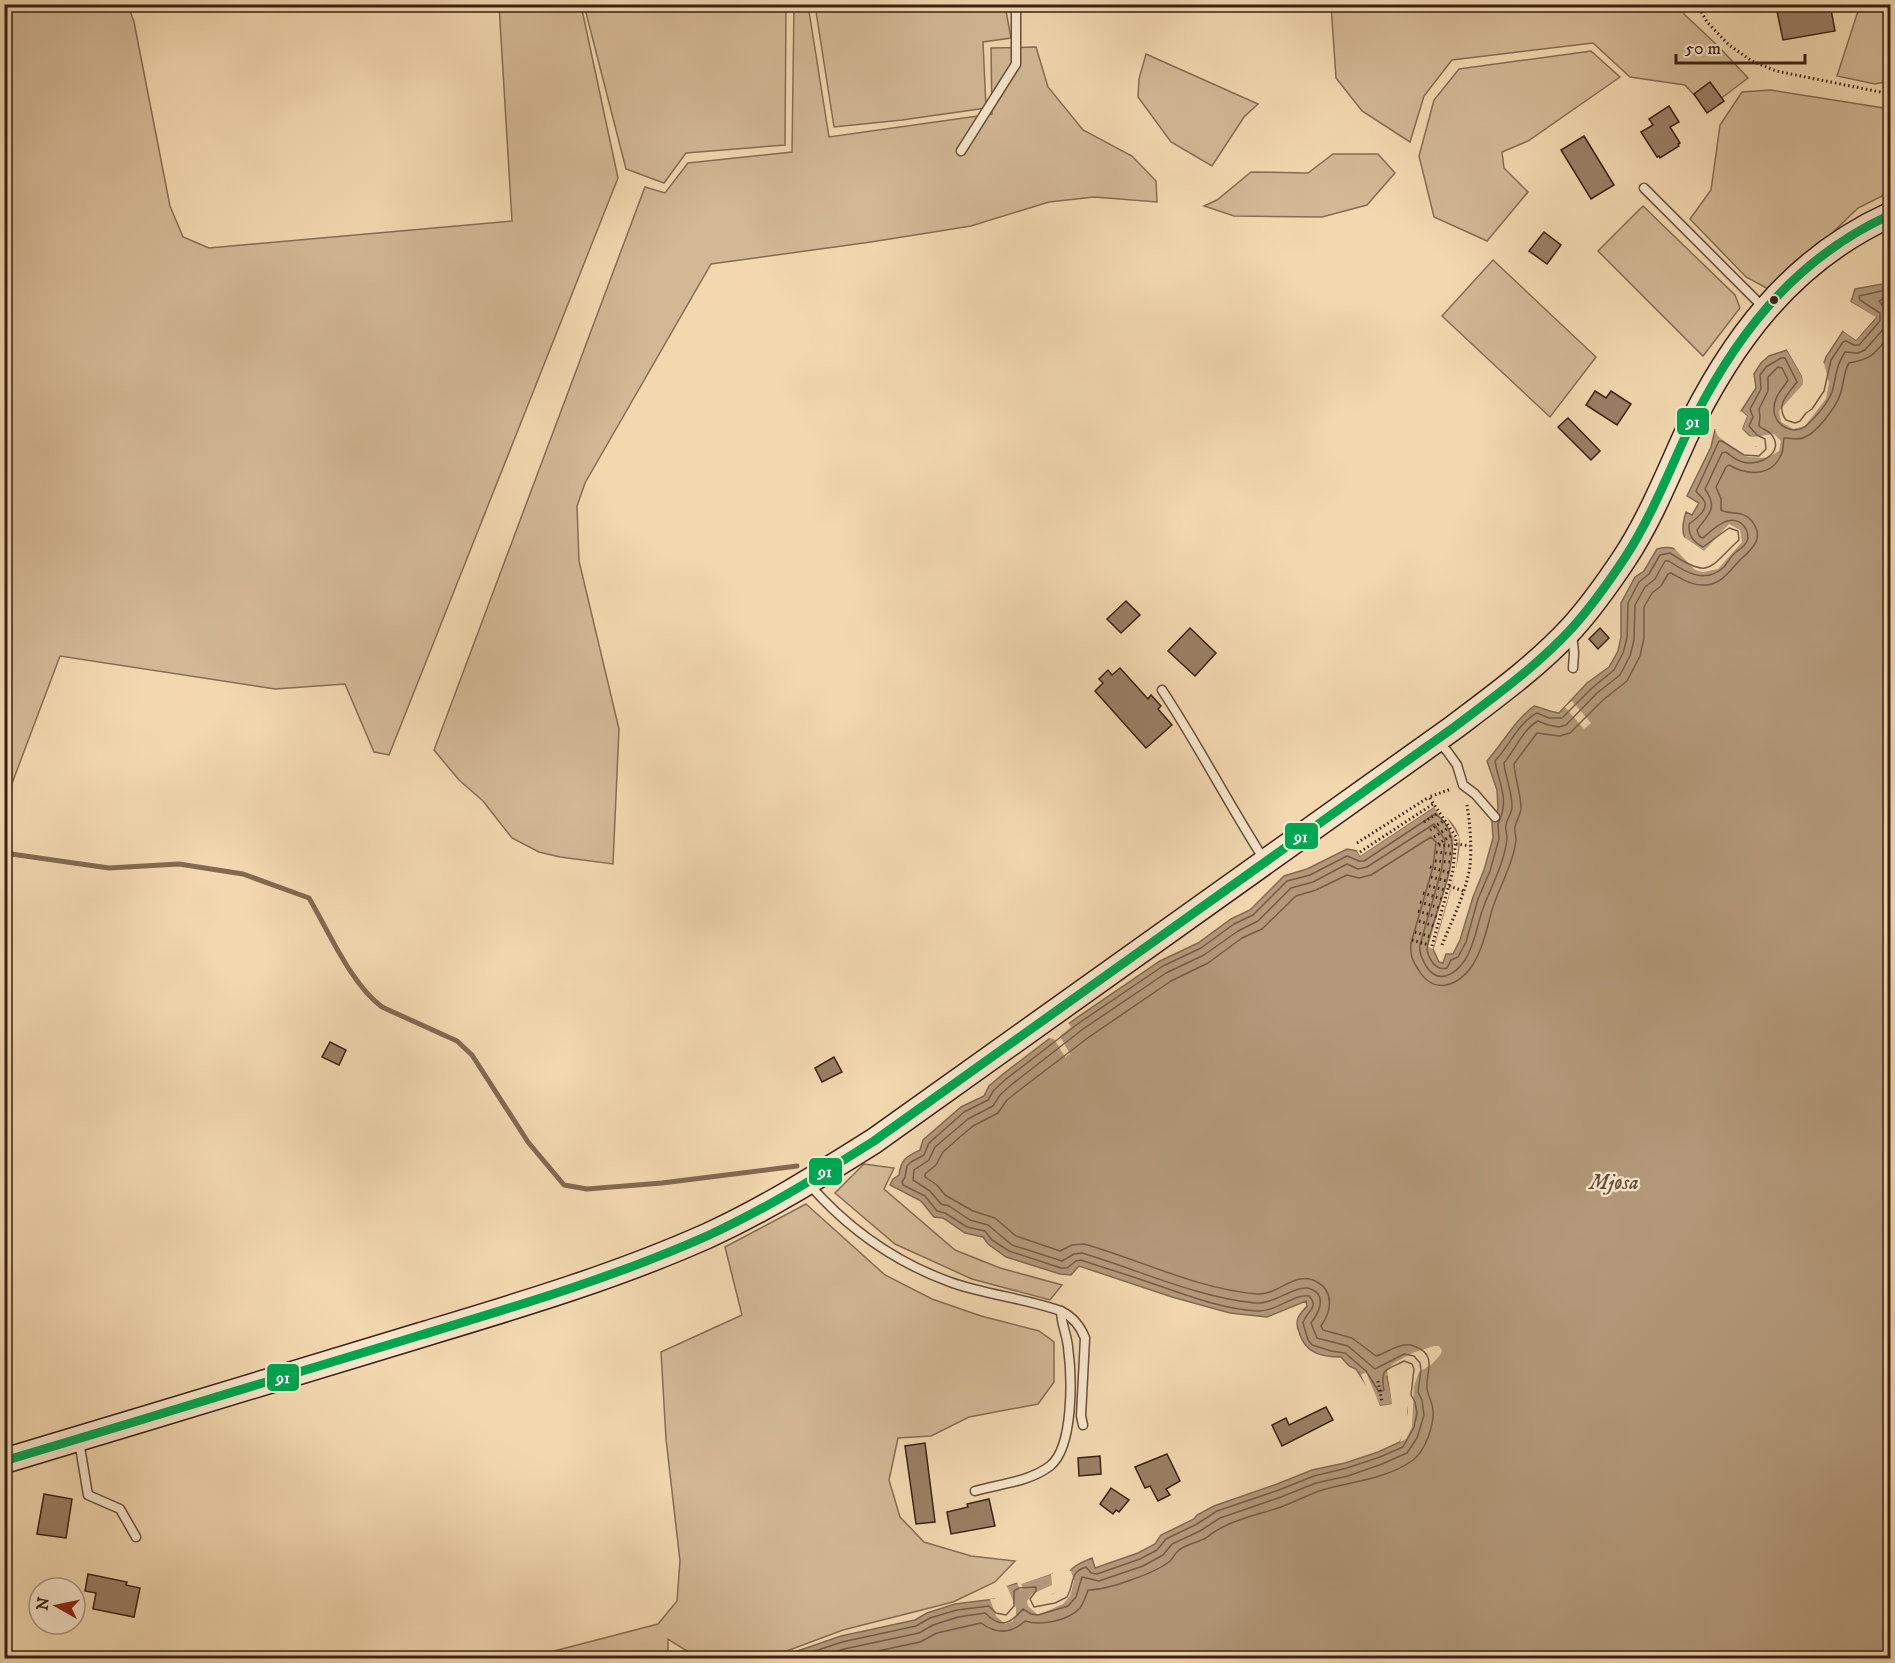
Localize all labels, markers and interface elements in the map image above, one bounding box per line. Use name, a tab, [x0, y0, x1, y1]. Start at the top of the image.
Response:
scale bar	[1676, 27, 1805, 65]
text: 50 m	[1685, 38, 1721, 60]
unlabelled marker	[1768, 294, 1780, 306]
line badge: 91	[1676, 407, 1710, 436]
text: 91	[1685, 412, 1700, 432]
line badge: 91	[1284, 822, 1319, 850]
text: 91	[1293, 827, 1308, 847]
line badge: 91	[808, 1157, 843, 1186]
text: 91	[817, 1162, 832, 1182]
water label: Mjøsa	[1587, 1169, 1639, 1196]
line badge: 91	[266, 1363, 300, 1392]
text: 91	[275, 1368, 290, 1388]
north arrow	[27, 1576, 87, 1636]
text: N	[32, 1596, 54, 1612]

